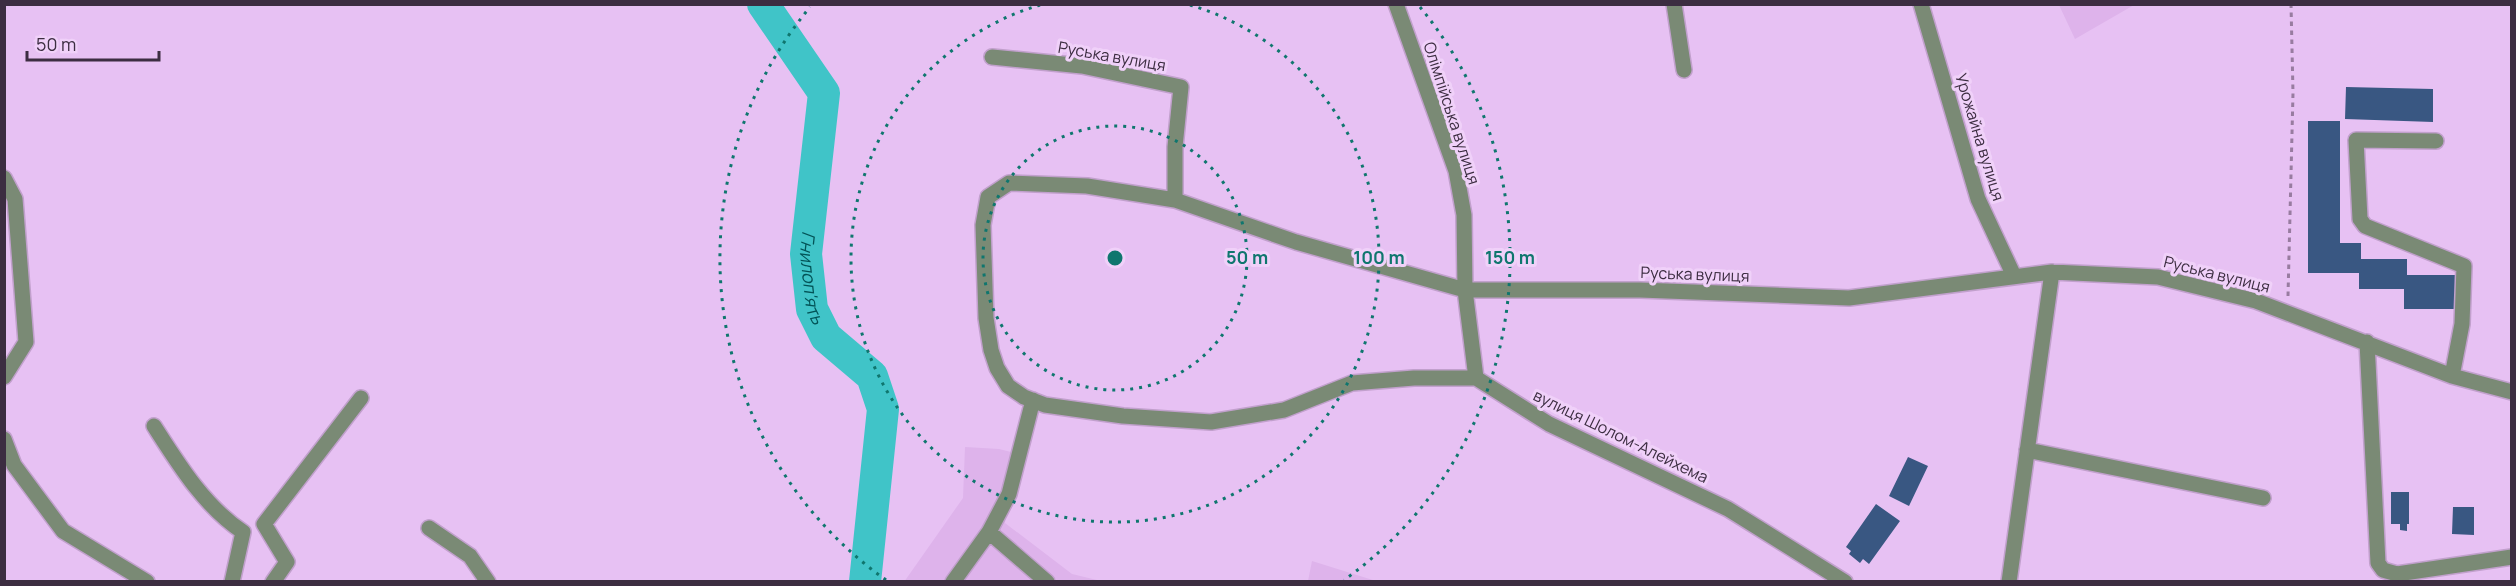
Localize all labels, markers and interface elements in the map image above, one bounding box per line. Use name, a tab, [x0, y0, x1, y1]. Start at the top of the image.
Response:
scale bar	[27, 24, 159, 62]
text: 50 m	[36, 32, 76, 56]
street label: Руська вулиця	[1056, 36, 1168, 76]
street label: Олімпійська вулиця	[1419, 39, 1485, 187]
street label: Урожайна вулиця	[1950, 71, 2010, 203]
water label: Гнилоп'ять	[795, 230, 831, 328]
text: 50 m	[1226, 245, 1268, 269]
text: 100 m	[1353, 245, 1405, 269]
text: 150 m	[1485, 245, 1535, 269]
centre of rings	[1105, 248, 1125, 268]
street label: Руська вулиця	[2161, 250, 2273, 298]
street label: Руська вулиця	[1640, 261, 1750, 287]
street label: вулиця Шолом-Алейхема	[1530, 384, 1712, 488]

